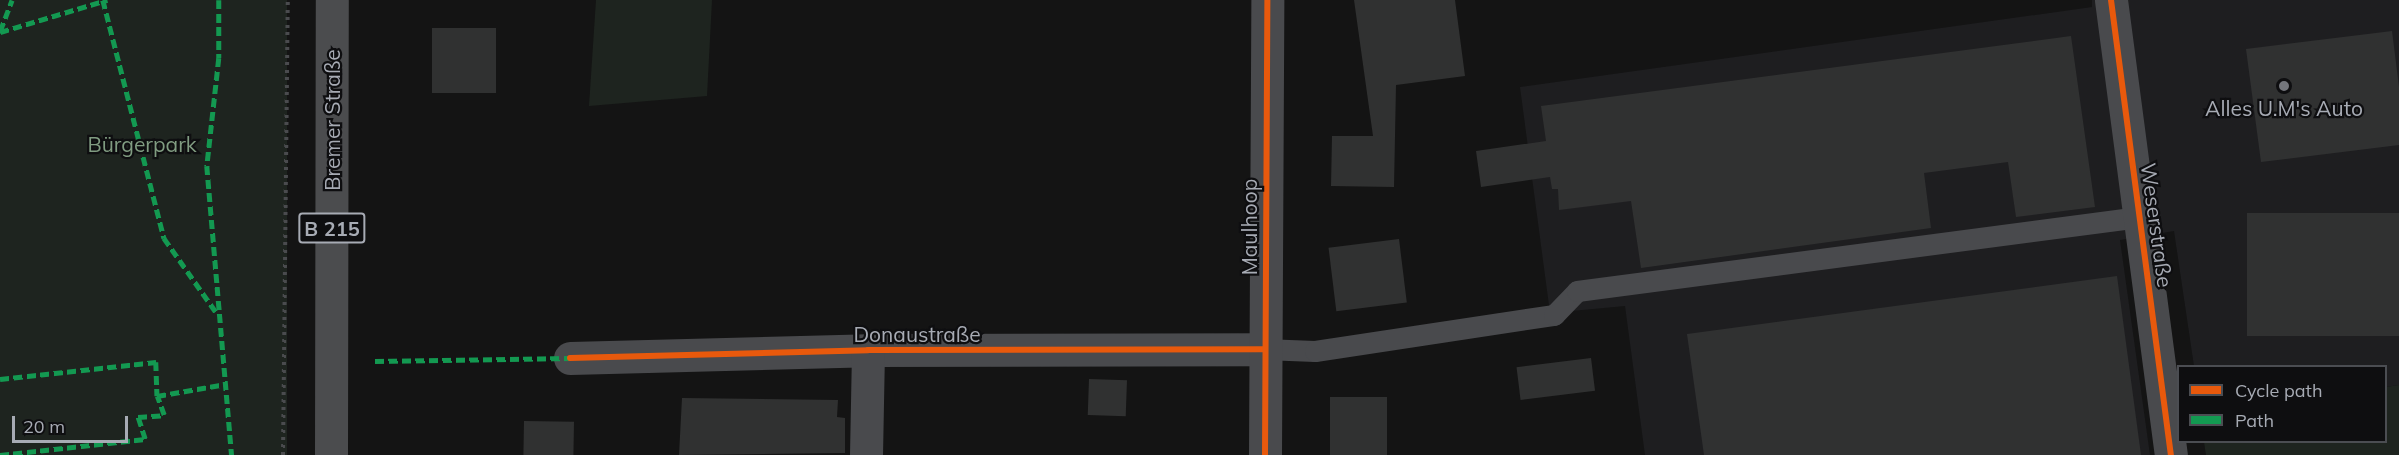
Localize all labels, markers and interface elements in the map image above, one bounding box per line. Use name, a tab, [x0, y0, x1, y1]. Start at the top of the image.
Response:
street label: Bremer Straße	[319, 49, 345, 191]
marker: Alles U.M's Auto	[2277, 79, 2291, 93]
place label: Alles U.M's Auto	[2205, 95, 2363, 121]
park label: Bürgerpark	[87, 131, 197, 157]
street label: Weserstraße	[2136, 161, 2178, 289]
street label: Maulhoop	[1236, 179, 1262, 275]
road number: B 215	[298, 211, 366, 245]
street label: Donaustraße	[853, 321, 981, 347]
legend	[2177, 365, 2387, 443]
text: Cycle path	[2235, 379, 2322, 402]
scale bar	[15, 404, 130, 442]
text: Path	[2235, 409, 2274, 432]
text: 20 m	[23, 415, 65, 438]

